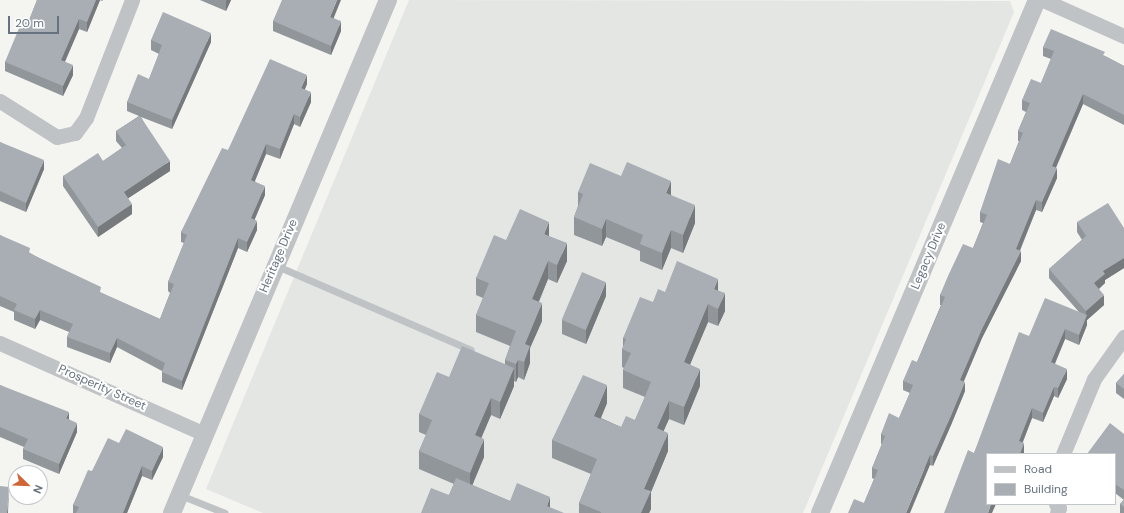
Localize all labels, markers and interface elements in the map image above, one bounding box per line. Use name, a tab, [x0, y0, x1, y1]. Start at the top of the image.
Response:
scale bar	[10, 8, 61, 34]
text: 20 m	[15, 15, 44, 31]
street label: Heritage Drive	[257, 217, 301, 295]
street label: Legacy Drive	[908, 220, 950, 292]
street label: Prosperity Street	[56, 362, 148, 414]
legend	[986, 453, 1116, 505]
text: Road	[1024, 461, 1052, 477]
north arrow	[8, 465, 48, 505]
text: Building	[1024, 481, 1068, 497]
text: N	[30, 483, 46, 496]

